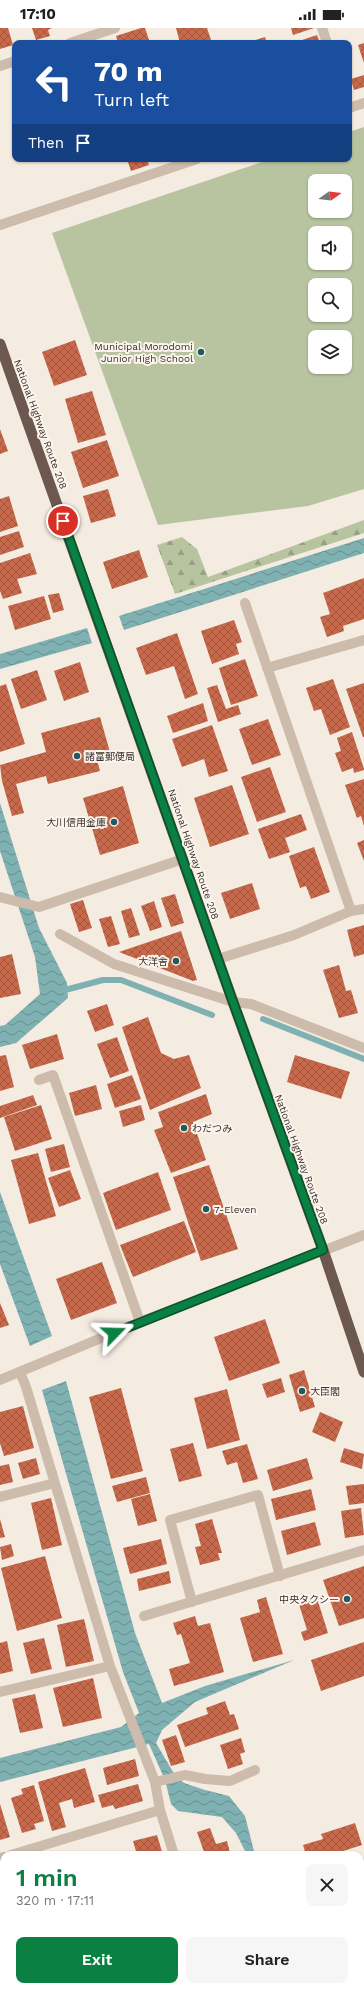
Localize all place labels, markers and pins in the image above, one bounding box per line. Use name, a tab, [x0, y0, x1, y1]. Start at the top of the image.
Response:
place label: Municipal Morodomi Junior High School	[94, 341, 193, 364]
marker: Municipal Morodomi Junior High School	[196, 347, 206, 357]
pin	[46, 504, 80, 538]
marker: 諸富郵便局	[72, 751, 82, 761]
place label: 諸富郵便局	[85, 751, 135, 762]
place label: 大川信用金庫	[46, 817, 106, 828]
marker: 大川信用金庫	[109, 817, 119, 827]
place label: 大洋舎	[138, 956, 168, 967]
marker: 大洋舎	[171, 956, 181, 966]
marker: わだつみ	[179, 1123, 189, 1133]
place label: わだつみ	[192, 1123, 232, 1134]
marker: 7-Eleven	[201, 1204, 211, 1214]
place label: 7-Eleven	[214, 1204, 256, 1215]
marker: 大臣閣	[297, 1386, 307, 1396]
place label: 大臣閣	[310, 1386, 340, 1397]
place label: 中央タクシー	[279, 1594, 339, 1605]
marker: 中央タクシー	[342, 1594, 352, 1604]

